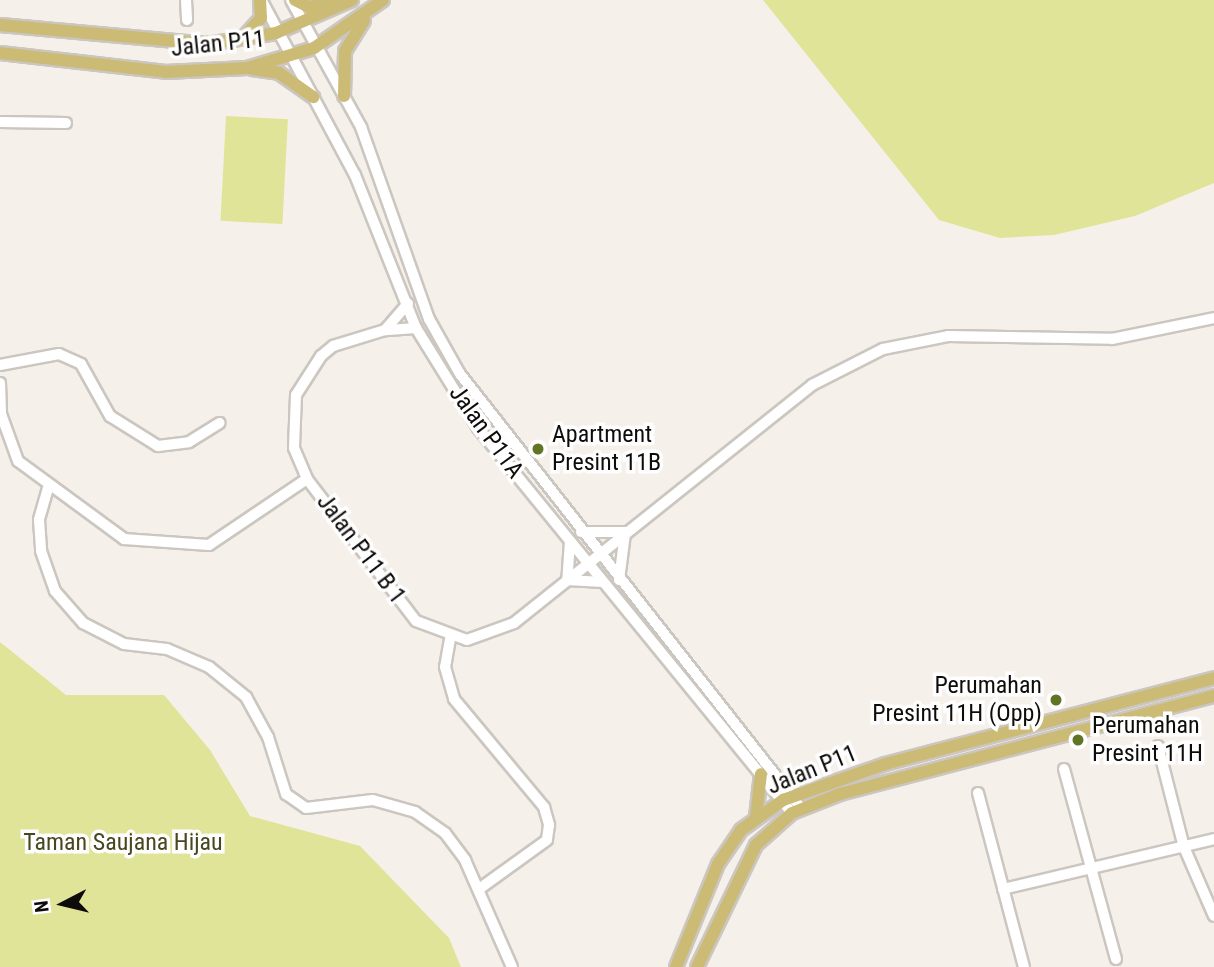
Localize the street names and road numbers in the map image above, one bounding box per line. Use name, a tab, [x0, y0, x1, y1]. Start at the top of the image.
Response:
street label: Jalan P11	[170, 25, 266, 63]
street label: Jalan P11A	[443, 380, 529, 484]
street label: Jalan P11 B 1	[310, 488, 412, 610]
street label: Jalan P11	[763, 739, 861, 801]

